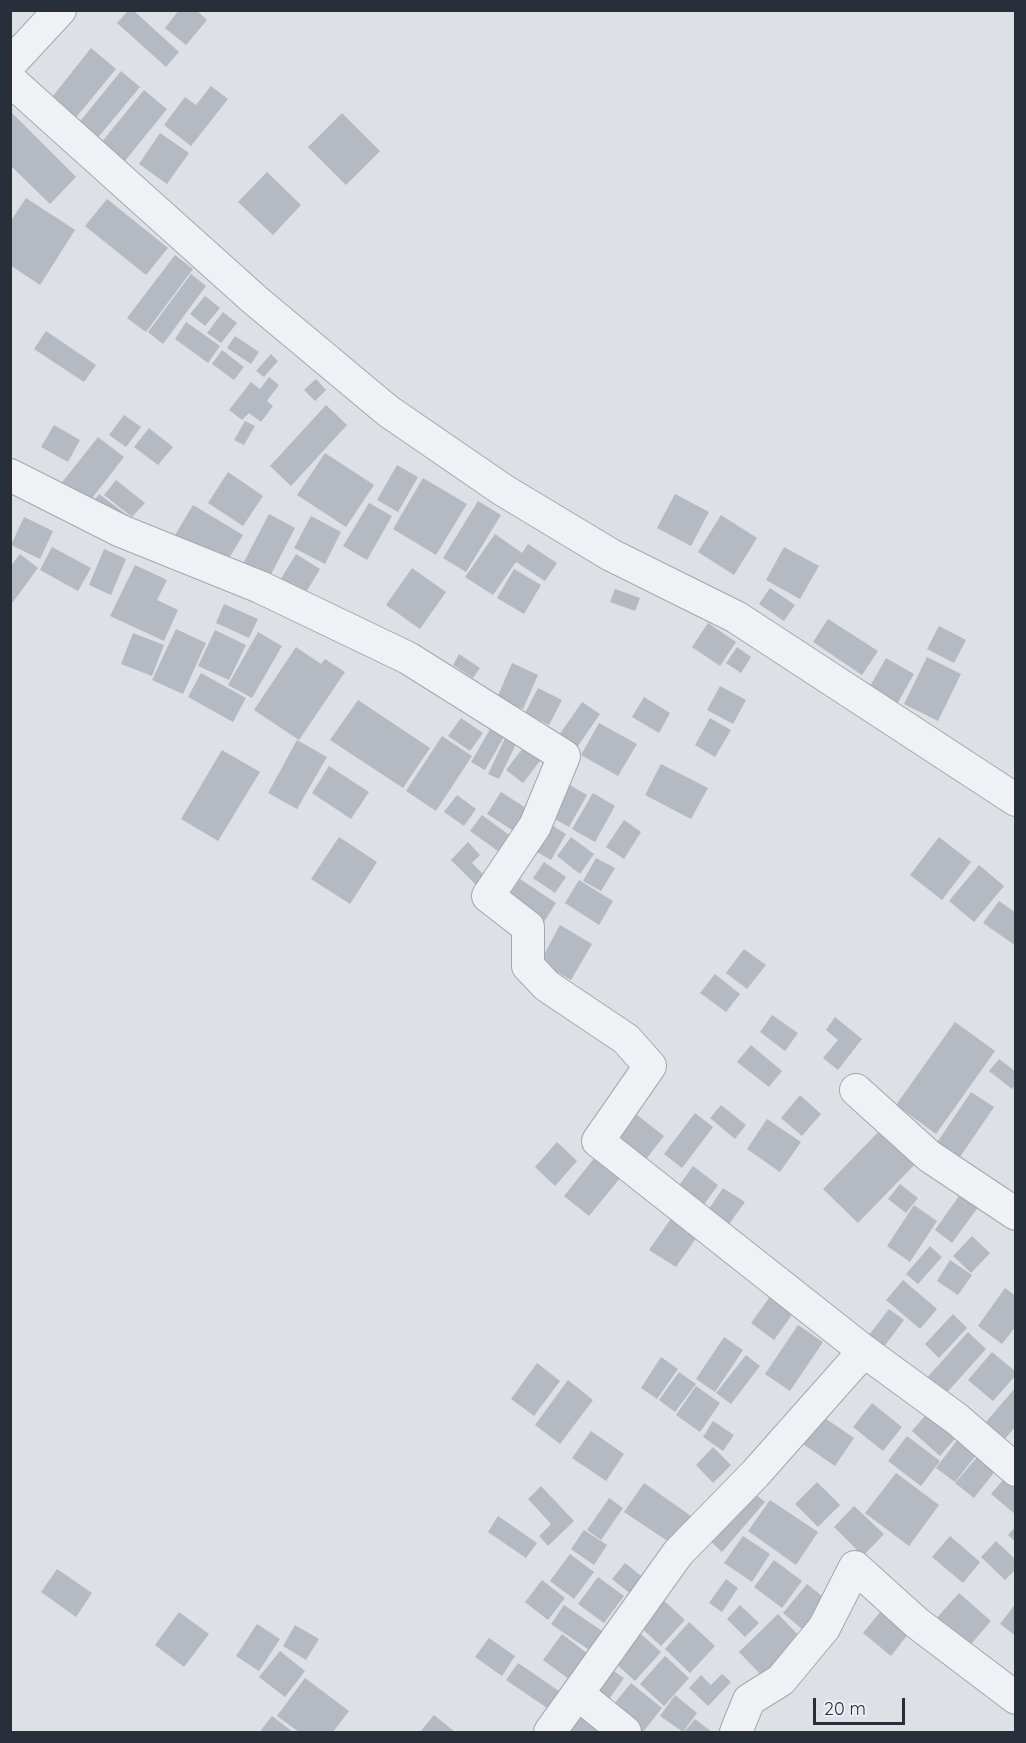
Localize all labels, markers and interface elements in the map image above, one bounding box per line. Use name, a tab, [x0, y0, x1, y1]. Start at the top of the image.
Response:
scale bar	[816, 1686, 908, 1724]
text: 20 m	[824, 1697, 866, 1720]

